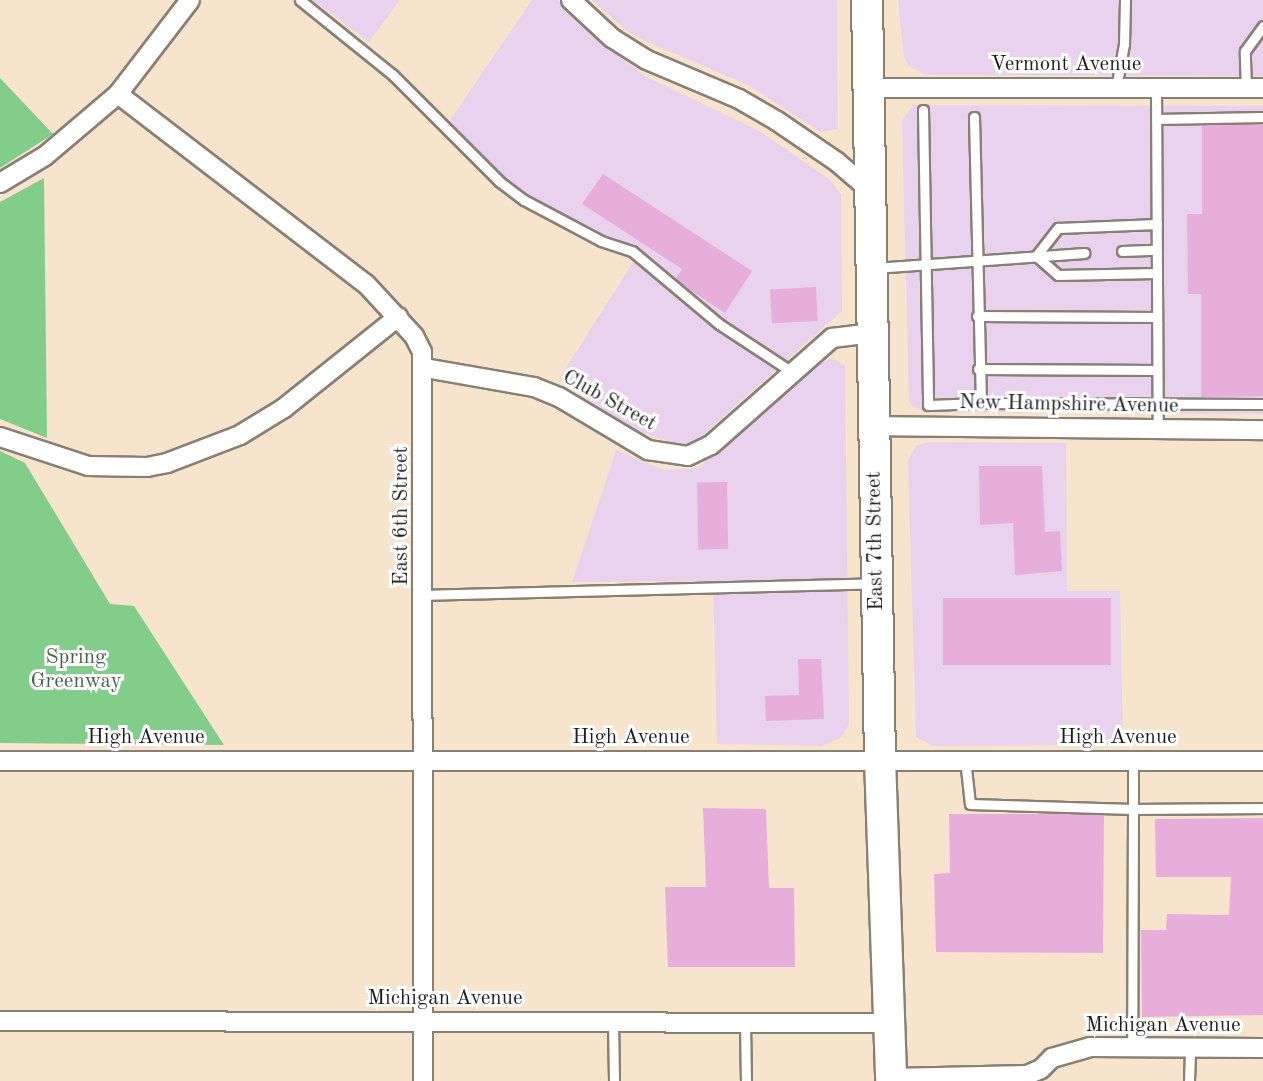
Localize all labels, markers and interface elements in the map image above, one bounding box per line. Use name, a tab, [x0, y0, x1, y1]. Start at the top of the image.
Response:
street label: Vermont Avenue	[991, 52, 1141, 78]
street label: Club Street	[558, 365, 660, 437]
street label: New Hampshire Avenue	[959, 390, 1179, 420]
street label: East 6th Street	[389, 446, 415, 586]
street label: East 7th Street	[862, 471, 890, 611]
park label: Spring Greenway	[30, 645, 122, 695]
street label: High Avenue	[87, 725, 205, 751]
street label: High Avenue	[572, 725, 690, 751]
street label: High Avenue	[1059, 725, 1177, 751]
street label: Michigan Avenue	[367, 986, 523, 1012]
street label: Michigan Avenue	[1085, 1013, 1241, 1039]

